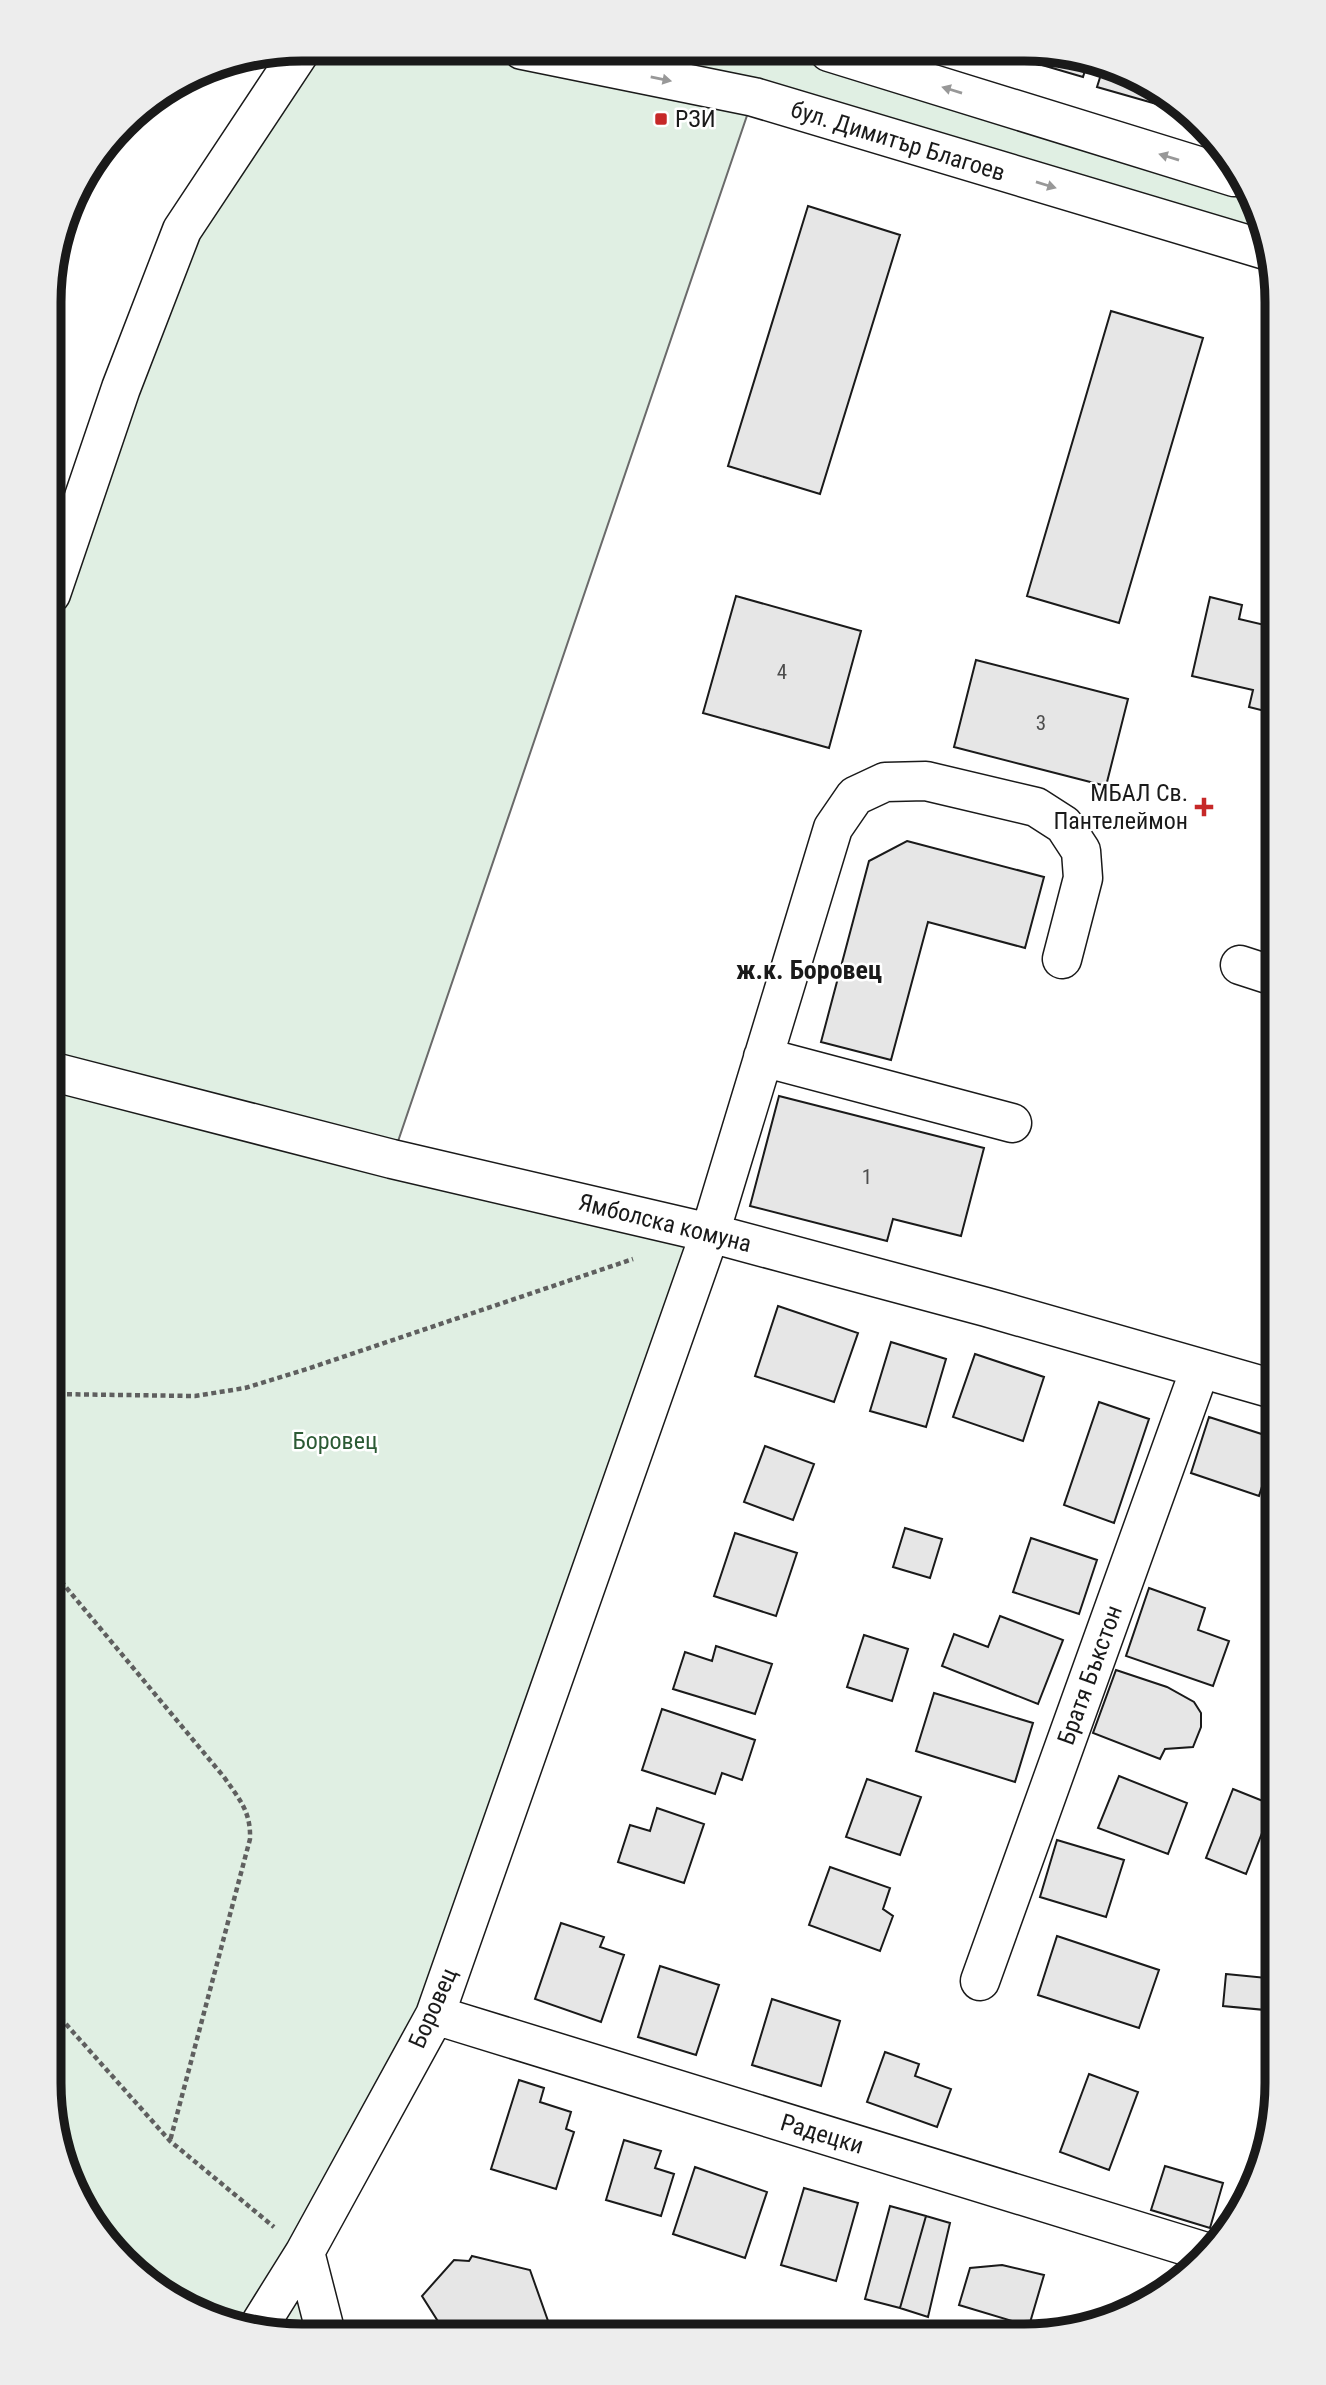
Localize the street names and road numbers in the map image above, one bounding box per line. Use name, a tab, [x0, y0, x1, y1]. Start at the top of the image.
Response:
street label: бул. Димитър Благоев	[788, 95, 1008, 187]
street label: Ямболска комуна	[576, 1188, 754, 1258]
street label: Братя Бъкстон	[1052, 1602, 1128, 1748]
street label: Боровец	[403, 1963, 463, 2053]
street label: Радецки	[777, 2108, 867, 2160]

